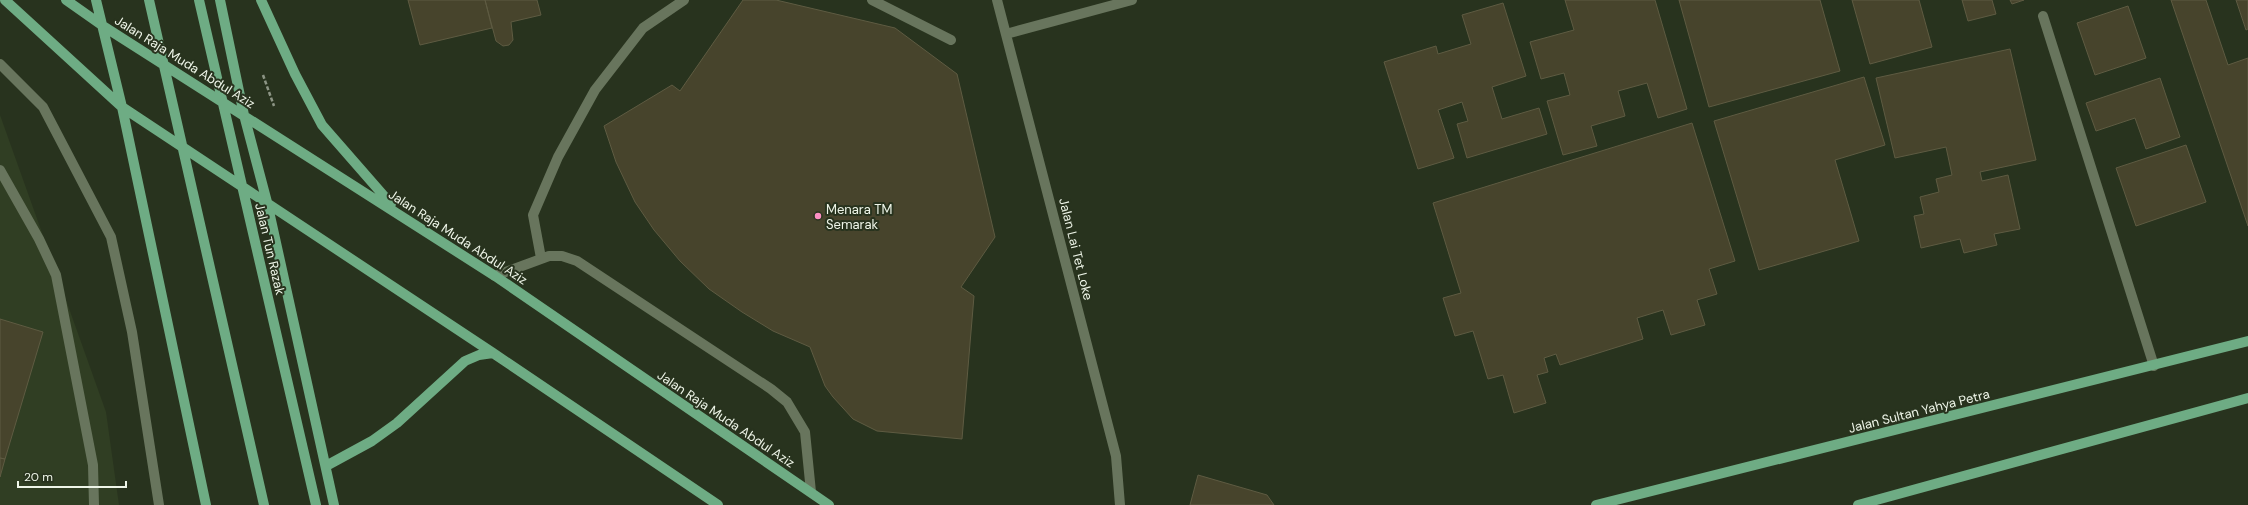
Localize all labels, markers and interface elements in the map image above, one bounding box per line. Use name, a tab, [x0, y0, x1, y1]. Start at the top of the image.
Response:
street label: Jalan Raja Muda Abdul Aziz	[112, 12, 258, 112]
street label: Jalan Raja Muda Abdul Aziz	[385, 186, 531, 288]
street label: Jalan Lai Tet Loke	[1055, 196, 1097, 302]
street label: Jalan Tun Razak	[251, 201, 289, 297]
place label: Menara TM Semarak	[826, 201, 892, 233]
marker: Menara TM Semarak	[813, 211, 823, 221]
street label: Jalan Raja Muda Abdul Aziz	[654, 367, 798, 471]
street label: Jalan Sultan Yahya Petra	[1847, 385, 1991, 437]
scale bar	[18, 463, 126, 489]
text: 20 m	[24, 469, 53, 485]

